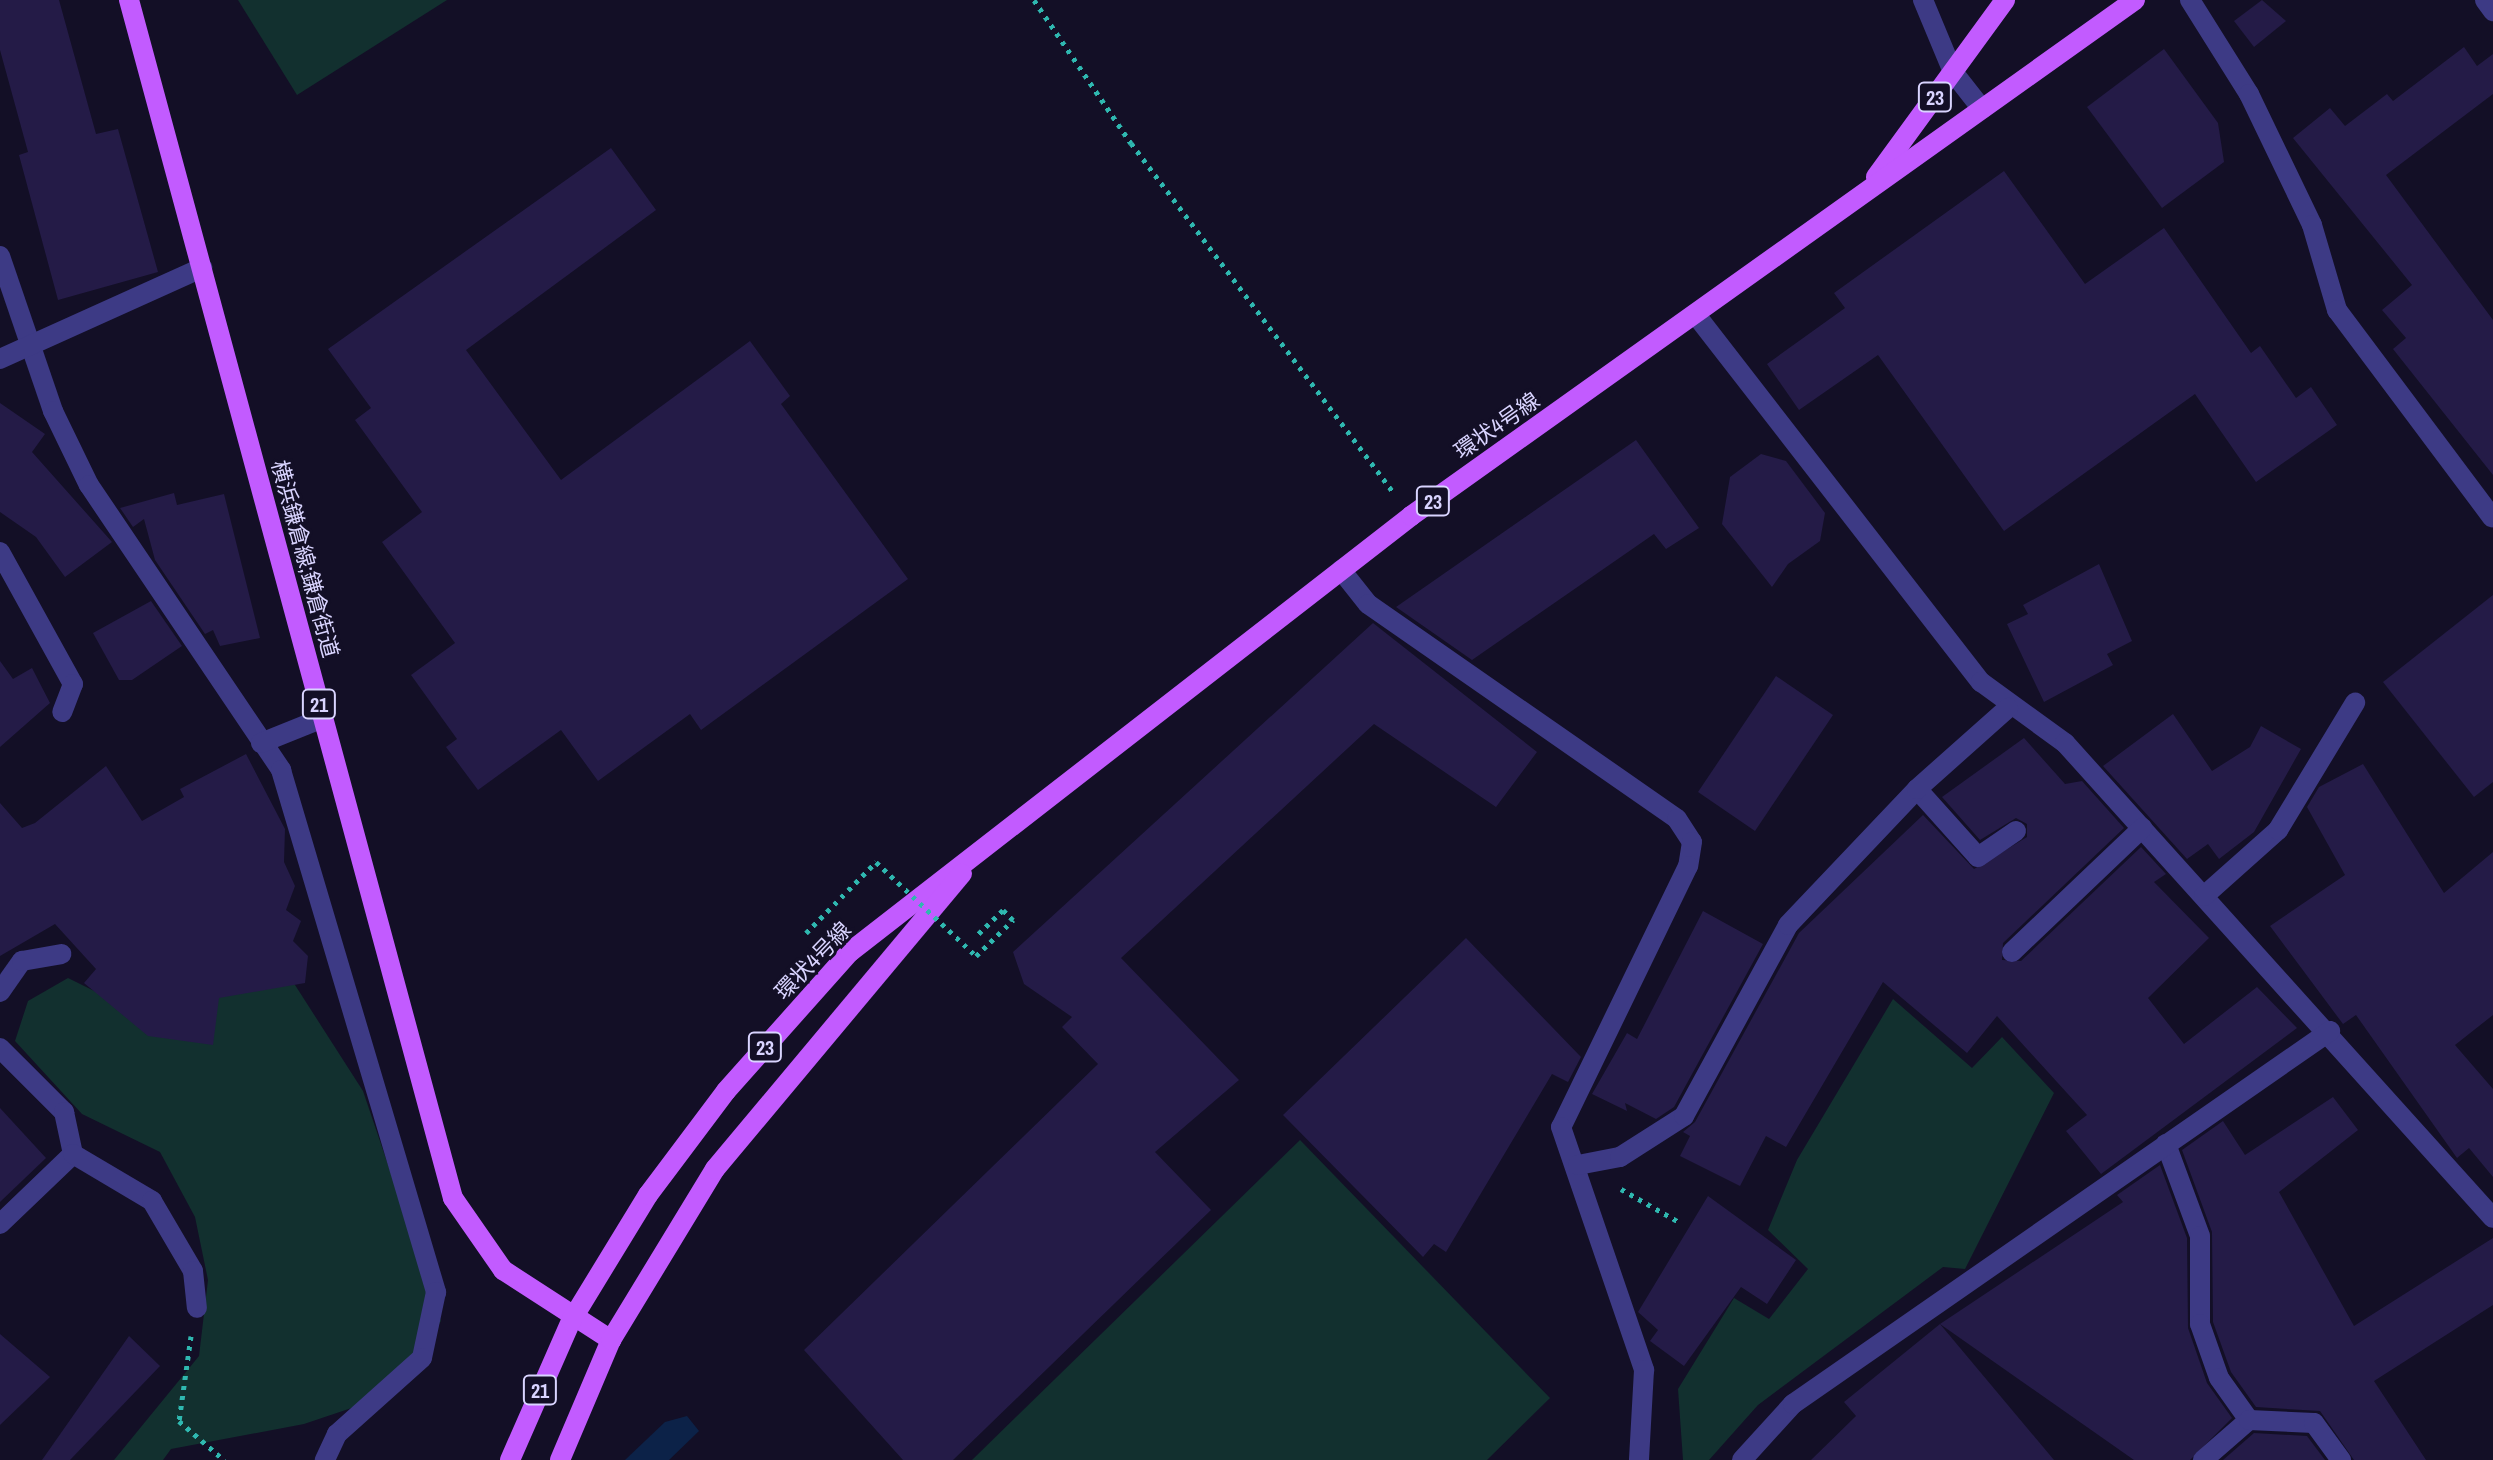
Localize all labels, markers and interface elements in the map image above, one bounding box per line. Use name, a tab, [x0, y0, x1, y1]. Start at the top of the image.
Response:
road number: 23	[1917, 81, 1953, 113]
street label: 環状4号線	[1449, 387, 1545, 465]
street label: 横浜鎌倉線;鎌倉街道	[266, 458, 344, 660]
road number: 23	[1415, 485, 1451, 517]
road number: 21	[301, 688, 337, 720]
street label: 環状4号線	[769, 917, 857, 1005]
road number: 23	[747, 1031, 783, 1063]
road number: 21	[522, 1374, 558, 1406]

